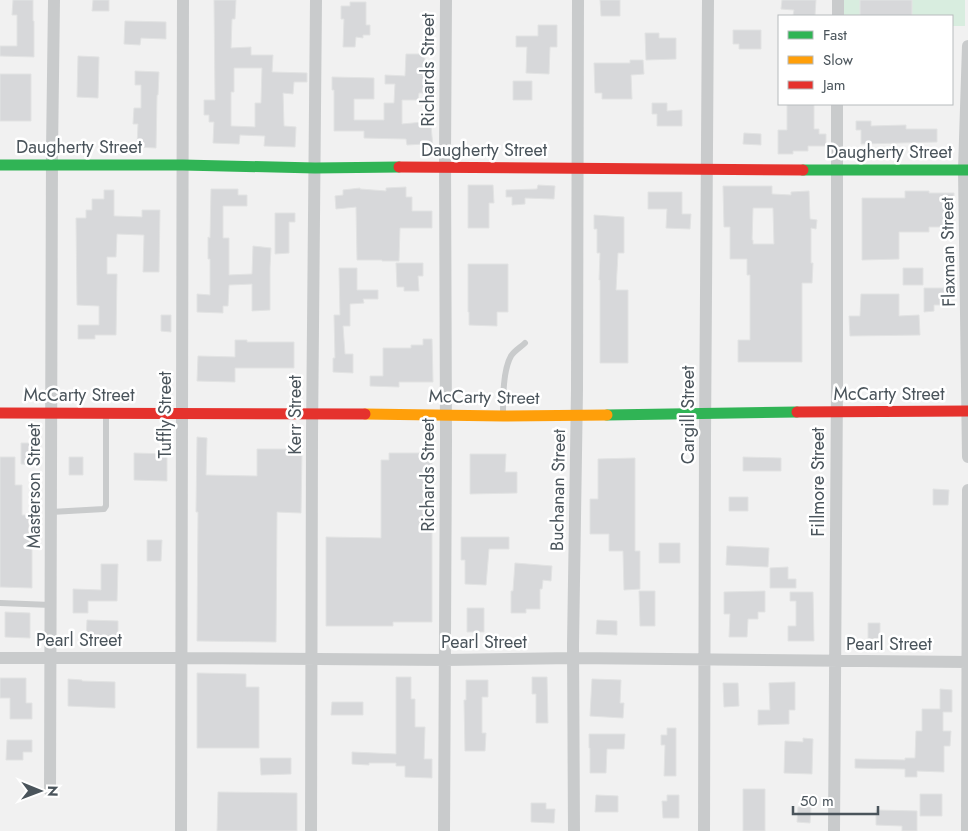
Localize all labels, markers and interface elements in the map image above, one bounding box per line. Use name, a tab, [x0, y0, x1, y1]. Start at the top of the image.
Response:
street label: Richards Street	[415, 13, 441, 127]
legend	[778, 15, 953, 105]
text: Fast	[823, 24, 847, 46]
text: Slow	[823, 49, 854, 71]
text: Jam	[821, 74, 846, 96]
street label: Daugherty Street	[16, 134, 143, 160]
street label: Daugherty Street	[421, 137, 548, 163]
street label: Daugherty Street	[826, 139, 953, 165]
street label: Flaxman Street	[934, 196, 962, 307]
street label: Cargill Street	[675, 365, 701, 464]
street label: Tuffly Street	[152, 371, 178, 459]
street label: Kerr Street	[282, 375, 308, 455]
street label: McCarty Street	[834, 381, 945, 407]
street label: McCarty Street	[24, 382, 135, 408]
street label: McCarty Street	[428, 383, 540, 411]
street label: Richards Street	[415, 418, 441, 532]
street label: Masterson Street	[21, 423, 47, 549]
street label: Fillmore Street	[805, 427, 831, 537]
street label: Buchanan Street	[544, 428, 572, 551]
street label: Pearl Street	[36, 627, 123, 653]
street label: Pearl Street	[441, 629, 528, 655]
street label: Pearl Street	[846, 631, 933, 657]
north arrow	[15, 766, 65, 816]
scale bar	[793, 784, 878, 816]
text: N	[43, 785, 63, 797]
text: 50 m	[800, 790, 834, 812]

